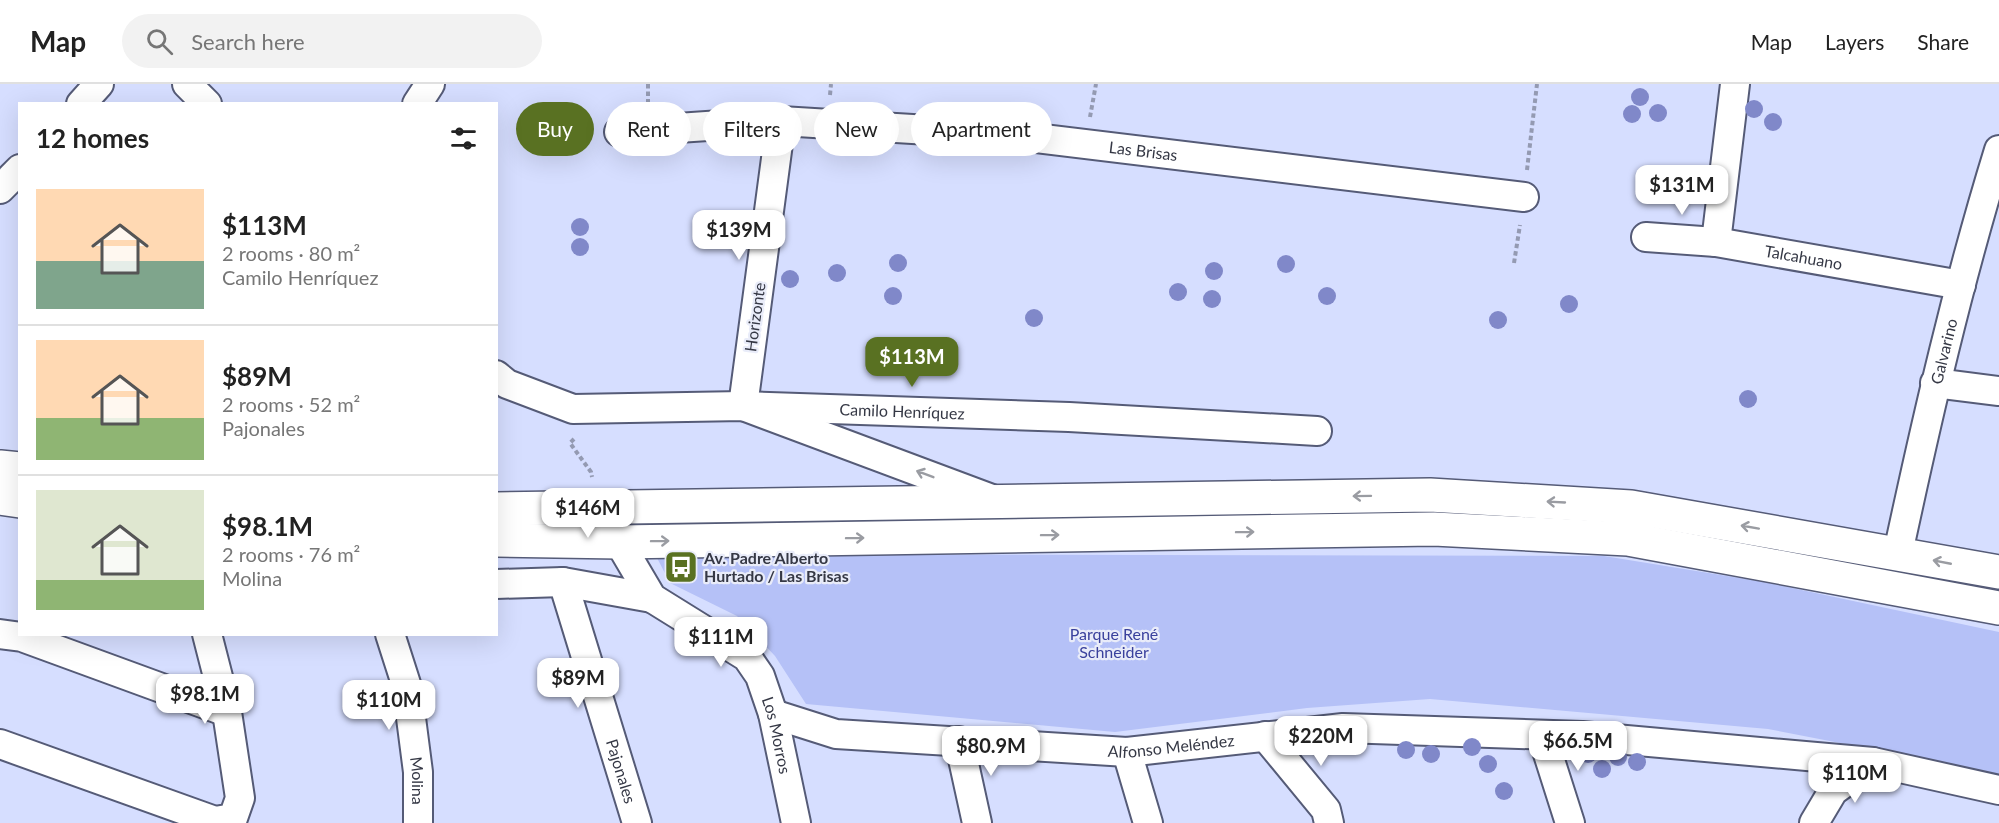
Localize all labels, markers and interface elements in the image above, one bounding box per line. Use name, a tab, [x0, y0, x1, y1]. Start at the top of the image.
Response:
search box	[122, 14, 542, 68]
text: Map	[30, 24, 86, 58]
icon: search	[143, 25, 176, 58]
text: Search here	[191, 28, 305, 55]
text: Map	[1751, 29, 1792, 54]
text: Layers	[1825, 29, 1884, 54]
text: Share	[1917, 29, 1969, 54]
chip: Buy	[516, 102, 594, 156]
chip: Rent	[606, 102, 691, 156]
chip: Filters	[703, 102, 802, 156]
chip: New	[814, 102, 899, 156]
chip: Apartment	[911, 102, 1052, 156]
text: 12 homes	[36, 122, 149, 154]
icon: filters	[447, 122, 480, 155]
street label: Las Brisas	[1108, 137, 1179, 164]
pin: $131M	[1640, 165, 1724, 216]
text: $131M	[1649, 172, 1715, 196]
text: $113M	[222, 209, 307, 241]
pin: $139M	[697, 210, 781, 261]
icon: home	[84, 213, 156, 285]
text: $139M	[706, 217, 772, 241]
text: 2 rooms · 80 m²	[222, 241, 360, 265]
street label: Talcahuano	[1763, 241, 1844, 273]
text: Camilo Henríquez	[222, 265, 378, 289]
street label: Horizonte	[740, 281, 769, 353]
street label: Galvarino	[1926, 316, 1961, 386]
pin: $113M	[870, 337, 954, 388]
text: $113M	[879, 344, 945, 368]
text: $89M	[222, 360, 292, 392]
icon: home	[84, 364, 156, 436]
text: 2 rooms · 52 m²	[222, 392, 360, 416]
street label: Camilo Henríquez	[839, 399, 965, 422]
text: Pajonales	[222, 416, 305, 440]
one-way arrow	[916, 467, 935, 478]
pin: $146M	[546, 488, 630, 539]
one-way arrow	[1352, 491, 1372, 502]
text: $146M	[555, 495, 621, 519]
one-way arrow	[1547, 497, 1567, 508]
text: $98.1M	[222, 510, 313, 542]
icon: home	[84, 514, 156, 586]
one-way arrow	[1740, 521, 1760, 532]
one-way arrow	[1234, 526, 1254, 538]
one-way arrow	[1039, 529, 1059, 541]
one-way arrow	[844, 532, 864, 544]
one-way arrow	[649, 536, 669, 547]
text: 2 rooms · 76 m²	[222, 542, 360, 566]
place label: Av. Padre Alberto Hurtado / Las Brisas	[703, 548, 849, 585]
bus stop icon: Av. Padre Alberto Hurtado / Las Brisas	[663, 549, 699, 585]
one-way arrow	[1932, 556, 1952, 567]
text: Molina	[222, 566, 282, 590]
pin: $111M	[679, 617, 763, 668]
text: $111M	[688, 624, 754, 648]
park label: Parque René Schneider	[1070, 624, 1158, 661]
pin: $89M	[542, 658, 614, 709]
text: $89M	[551, 665, 605, 689]
pin: $98.1M	[156, 674, 254, 725]
pin: $110M	[347, 680, 431, 731]
text: $98.1M	[170, 681, 240, 705]
text: $110M	[356, 687, 422, 711]
street label: Los Morros	[759, 694, 795, 775]
pin: $220M	[1279, 716, 1363, 767]
pin: $66.5M	[1529, 721, 1627, 772]
text: $220M	[1288, 723, 1354, 747]
pin: $80.9M	[942, 726, 1040, 777]
text: $66.5M	[1543, 728, 1613, 752]
street label: Alfonso Meléndez	[1107, 730, 1235, 761]
text: $80.9M	[956, 733, 1026, 757]
street label: Pajonales	[603, 737, 640, 806]
pin: $110M	[1813, 753, 1897, 804]
street label: Molina	[407, 755, 428, 805]
text: $110M	[1822, 760, 1888, 784]

